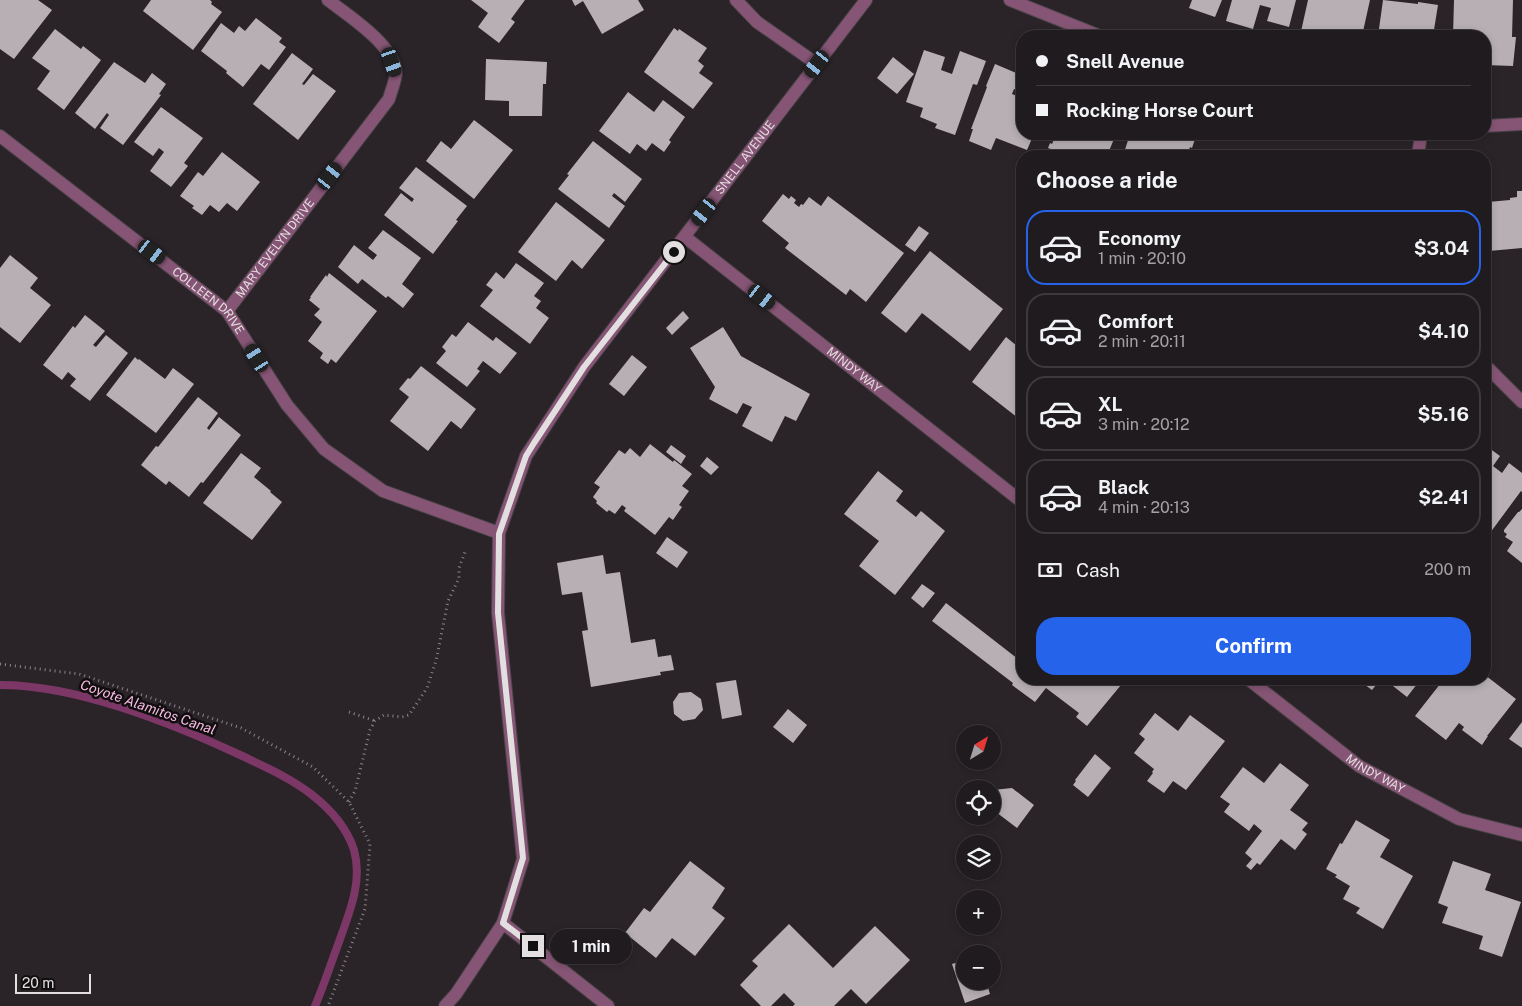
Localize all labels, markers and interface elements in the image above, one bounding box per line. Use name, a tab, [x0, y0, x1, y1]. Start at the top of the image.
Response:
car	[380, 45, 403, 79]
car	[801, 48, 832, 80]
text: Snell Avenue	[1066, 50, 1184, 72]
text: Rocking Horse Court	[1066, 99, 1254, 121]
street label: SNELL AVENUE	[712, 118, 778, 197]
car	[314, 160, 345, 192]
text: Choose a ride	[1036, 167, 1178, 193]
street label: MARY EVELYN DRIVE	[233, 196, 317, 300]
car	[688, 196, 719, 228]
icon: car	[1038, 225, 1083, 270]
text: Economy	[1098, 227, 1181, 249]
car	[135, 237, 168, 267]
text: $3.04	[1414, 237, 1469, 259]
route start	[663, 241, 685, 263]
text: 1 min · 20:10	[1098, 249, 1186, 268]
street label: COLLEEN DRIVE	[169, 264, 247, 337]
car	[745, 282, 778, 312]
icon: car	[1038, 308, 1083, 353]
text: Comfort	[1098, 310, 1174, 332]
text: $4.10	[1418, 320, 1469, 342]
text: 2 min · 20:11	[1098, 332, 1186, 351]
car	[242, 341, 271, 375]
street label: MINDY WAY	[824, 344, 885, 396]
icon: car	[1038, 391, 1083, 436]
text: XL	[1098, 393, 1123, 415]
text: $5.16	[1417, 403, 1469, 425]
text: 3 min · 20:12	[1098, 415, 1189, 434]
icon: car	[1038, 474, 1083, 519]
text: Black	[1098, 476, 1149, 498]
text: $2.41	[1418, 486, 1469, 508]
text: 4 min · 20:13	[1098, 498, 1190, 517]
icon: cash	[1036, 556, 1064, 584]
text: Cash	[1076, 559, 1120, 581]
text: 200 m	[1424, 560, 1471, 579]
button: Confirm	[1036, 617, 1471, 675]
water label: Coyote Alamitos Canal	[78, 676, 218, 738]
north arrow	[956, 725, 1001, 770]
map controls	[956, 725, 1001, 990]
street label: MINDY WAY	[1343, 751, 1408, 796]
button: locate	[956, 780, 1001, 825]
button: layers	[956, 835, 1001, 880]
button: +	[956, 890, 1001, 935]
callout: 1 min	[550, 928, 633, 964]
route end	[522, 935, 544, 957]
text: 1 min	[572, 937, 610, 956]
button: −	[956, 945, 1001, 990]
scale bar	[15, 971, 91, 994]
text: 20 m	[22, 975, 54, 991]

